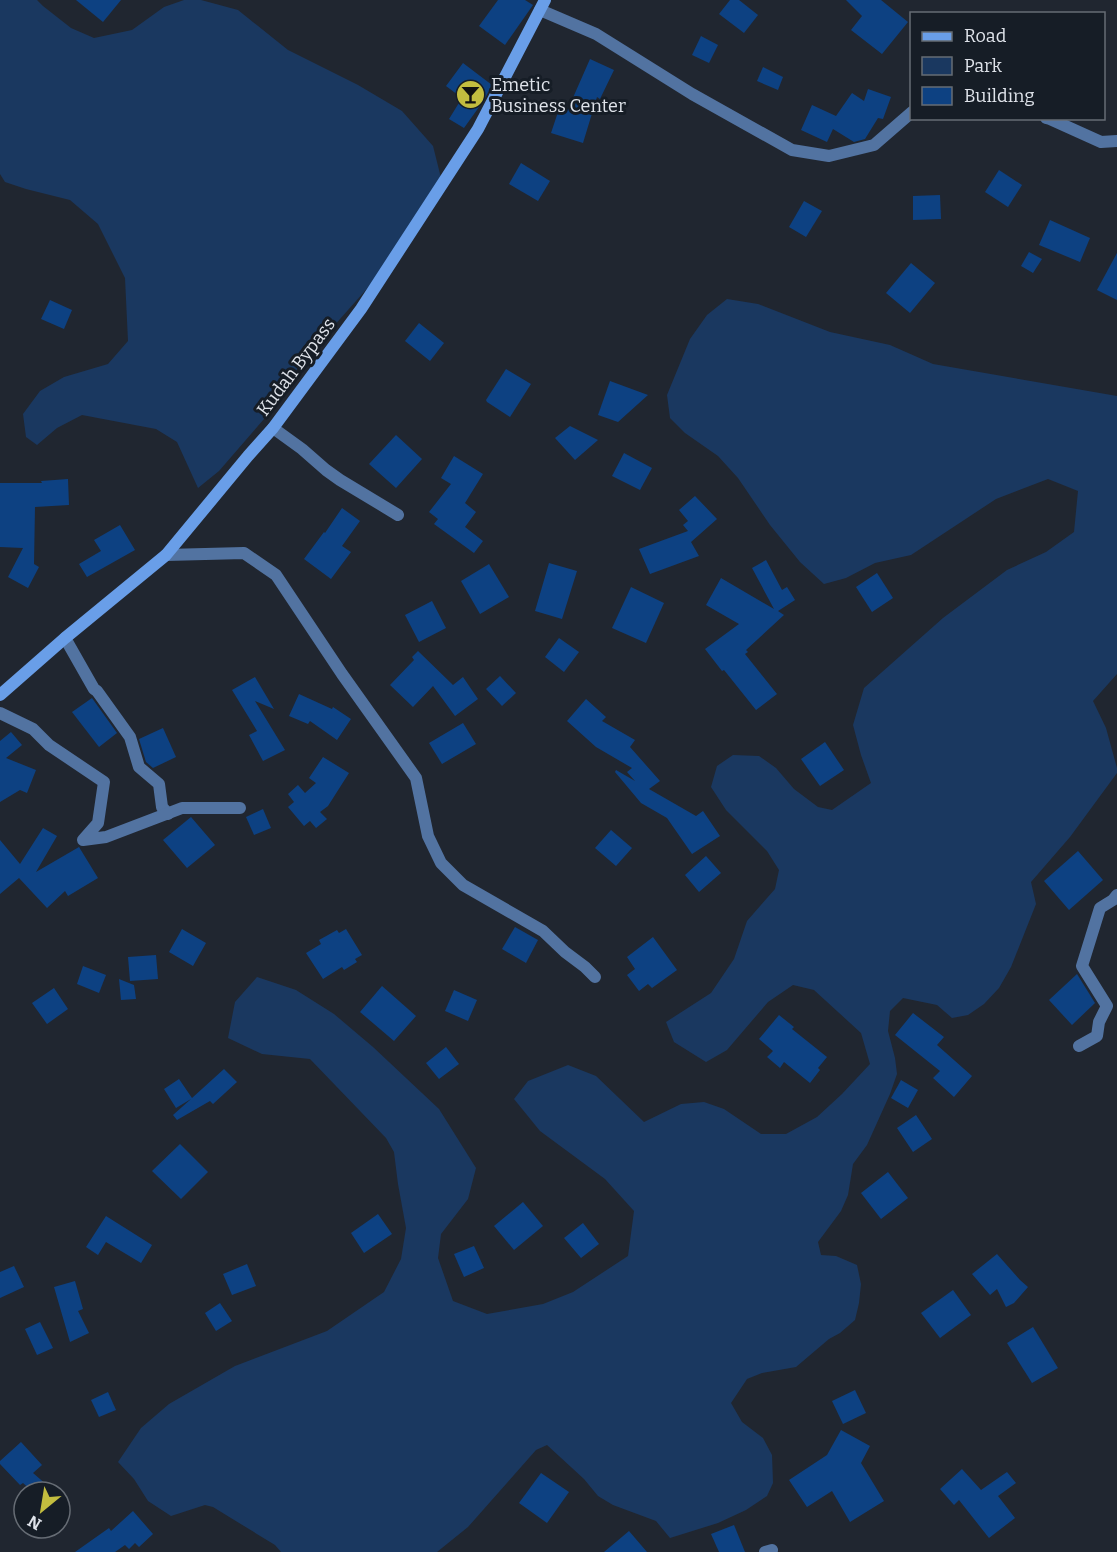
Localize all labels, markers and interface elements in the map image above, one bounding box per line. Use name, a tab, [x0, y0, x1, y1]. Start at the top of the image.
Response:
legend	[910, 12, 1105, 120]
text: Road	[964, 25, 1007, 47]
text: Park	[964, 55, 1003, 77]
place label: Emetic Business Center	[491, 74, 626, 117]
bar icon: Emetic Business Center	[454, 79, 486, 111]
text: Building	[964, 85, 1035, 107]
street label: Kudah Bypass	[252, 314, 340, 420]
north arrow	[12, 1480, 72, 1540]
text: N	[25, 1511, 45, 1534]

